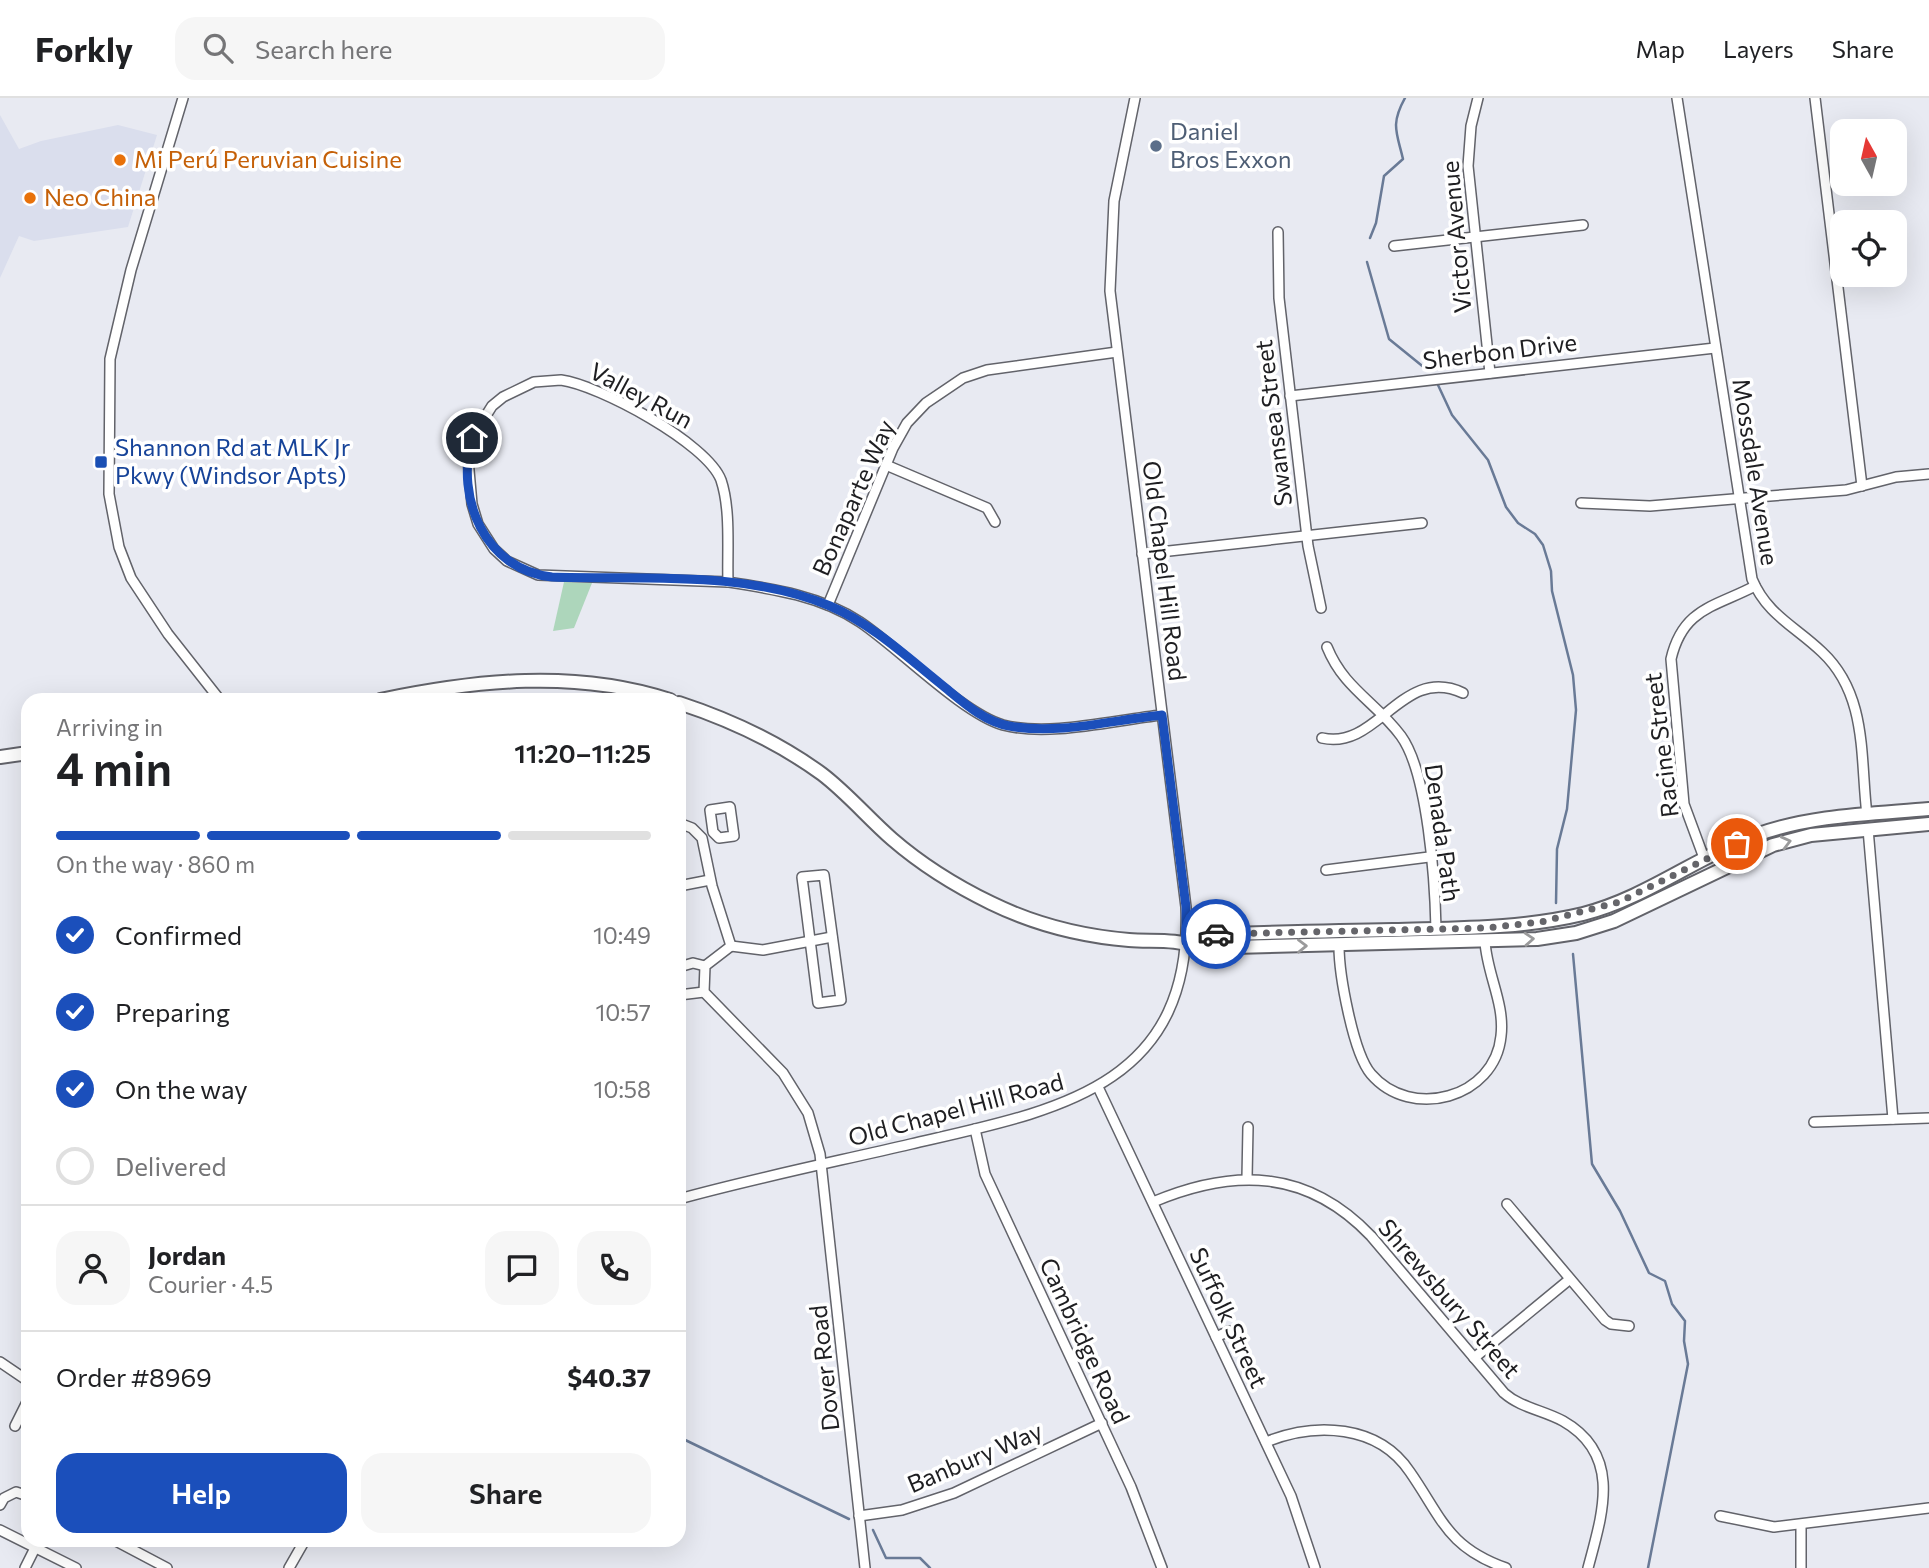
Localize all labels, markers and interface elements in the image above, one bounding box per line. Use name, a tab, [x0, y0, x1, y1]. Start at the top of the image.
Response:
search box	[175, 17, 665, 80]
text: Forkly	[35, 28, 133, 69]
icon: search	[199, 29, 237, 67]
text: Search here	[255, 33, 393, 64]
text: Map	[1636, 34, 1685, 63]
text: Layers	[1723, 34, 1794, 63]
text: Share	[1832, 34, 1894, 63]
place label: Daniel Bros Exxon	[1170, 116, 1292, 173]
north arrow	[1830, 119, 1908, 196]
map controls	[1830, 119, 1907, 287]
marker: Daniel Bros Exxon	[1148, 138, 1164, 154]
place label: Mi Perú Peruvian Cuisine	[134, 144, 402, 173]
marker: Mi Perú Peruvian Cuisine	[112, 152, 128, 168]
street label: Victor Avenue	[1434, 160, 1477, 314]
place label: Neo China	[44, 182, 156, 211]
marker: Neo China	[22, 190, 38, 206]
button: locate	[1830, 210, 1907, 287]
street label: Sherbon Drive	[1421, 327, 1578, 374]
street label: Swansea Street	[1248, 338, 1297, 508]
street label: Valley Run	[585, 355, 698, 434]
street label: Mossdale Avenue	[1727, 376, 1786, 567]
pin	[442, 408, 502, 468]
street label: Bonaparte Way	[805, 415, 900, 580]
icon: home	[453, 419, 491, 457]
place label: Shannon Rd at MLK Jr Pkwy (Windsor Apts)	[115, 432, 351, 489]
marker: Shannon Rd at MLK Jr Pkwy (Windsor Apts)	[93, 454, 109, 470]
street label: Old Chapel Hill Road	[1138, 459, 1193, 682]
street label: Racine Street	[1637, 671, 1684, 819]
text: Arriving in	[56, 713, 163, 741]
text: 11:20–11:25	[514, 737, 651, 768]
text: 4 min	[56, 739, 172, 795]
street label: Denada Path	[1419, 762, 1468, 904]
pin	[1707, 814, 1767, 874]
icon: bag	[1718, 825, 1756, 863]
one-way arrow	[1780, 836, 1792, 850]
text: On the way · 860 m	[56, 850, 255, 878]
courier	[1181, 899, 1251, 969]
icon: car	[1197, 915, 1235, 953]
icon: check	[56, 916, 94, 954]
text: Confirmed	[115, 919, 242, 950]
text: 10:49	[593, 921, 651, 949]
one-way arrow	[1524, 932, 1535, 947]
one-way arrow	[1297, 939, 1308, 954]
icon: check	[56, 993, 94, 1031]
text: Preparing	[115, 996, 230, 1027]
text: 10:57	[595, 998, 651, 1026]
street label: Old Chapel Hill Road	[845, 1066, 1066, 1151]
icon: check	[56, 1070, 94, 1108]
text: On the way	[115, 1073, 248, 1104]
text: 10:58	[594, 1075, 651, 1103]
text: Delivered	[115, 1150, 226, 1181]
street label: Shrewsbury Street	[1373, 1212, 1527, 1384]
button: person	[56, 1231, 130, 1305]
button: chat	[485, 1231, 559, 1305]
button: phone	[577, 1231, 651, 1305]
text: Jordan	[148, 1239, 226, 1270]
street label: Suffolk Street	[1184, 1243, 1275, 1392]
street label: Cambridge Road	[1034, 1253, 1137, 1428]
text: Courier · 4.5	[148, 1270, 273, 1298]
street label: Dover Road	[802, 1304, 845, 1433]
text: Order #8969	[56, 1361, 212, 1392]
text: $40.37	[567, 1361, 651, 1392]
street label: Banbury Way	[903, 1415, 1046, 1498]
button: Help	[56, 1453, 347, 1533]
button: Share	[361, 1453, 651, 1533]

